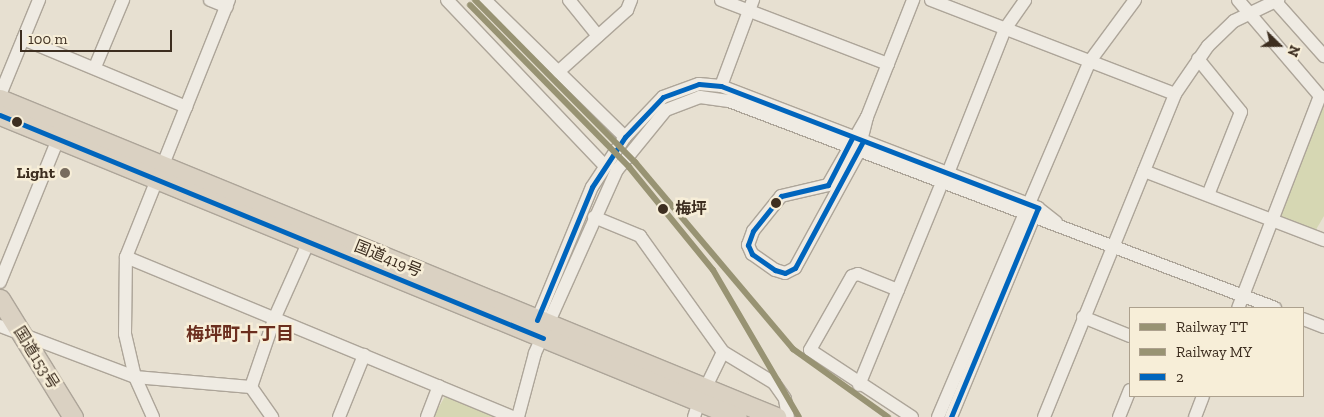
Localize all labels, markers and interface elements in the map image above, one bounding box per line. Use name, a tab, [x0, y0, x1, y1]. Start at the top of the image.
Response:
scale bar	[22, 20, 175, 52]
north arrow	[1254, 20, 1304, 70]
text: 100 m	[28, 30, 67, 48]
text: N	[1284, 43, 1303, 59]
unlabelled marker	[12, 117, 22, 127]
place label: Light	[17, 163, 55, 183]
marker: Light	[59, 167, 71, 179]
unlabelled marker	[771, 198, 781, 208]
place label: 梅坪	[675, 199, 707, 219]
marker: 梅坪	[655, 201, 671, 217]
street label: 国道419号	[351, 237, 425, 281]
legend	[1129, 307, 1304, 397]
text: Railway TT	[1176, 318, 1248, 336]
street label: 国道153号	[9, 323, 63, 393]
district label: 梅坪町十丁目	[186, 323, 294, 345]
text: Railway MY	[1176, 343, 1252, 361]
text: 2	[1176, 368, 1184, 386]

